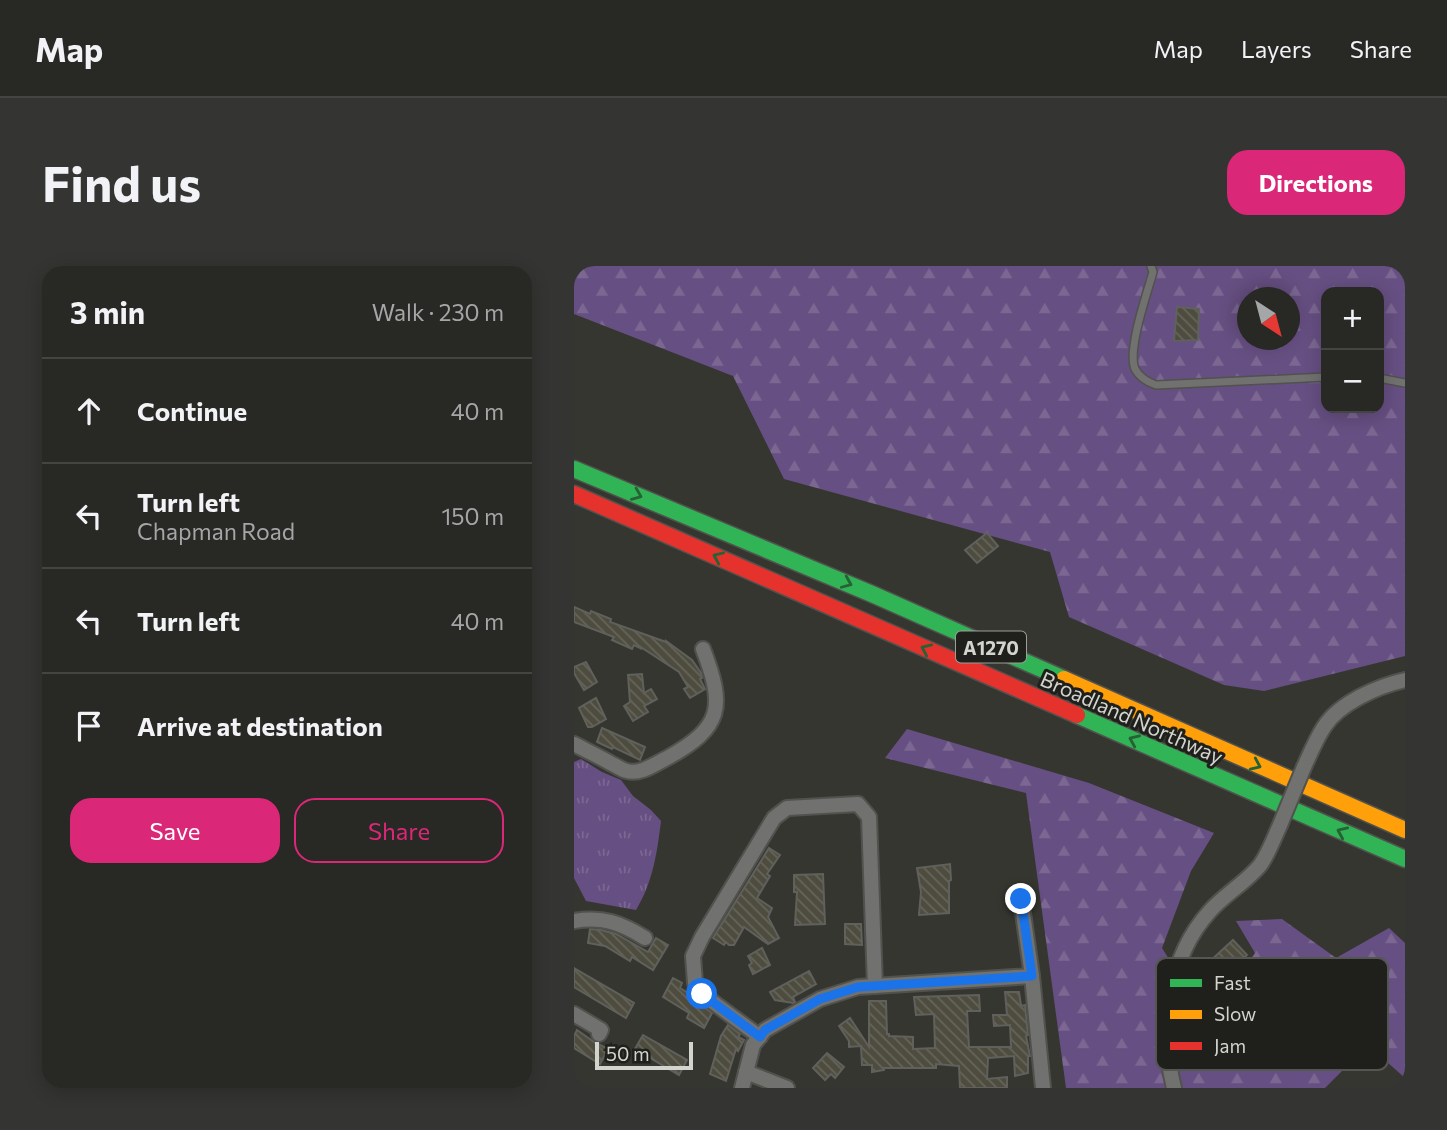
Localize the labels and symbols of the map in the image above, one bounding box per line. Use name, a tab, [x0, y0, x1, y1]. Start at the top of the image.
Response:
north arrow	[1237, 287, 1300, 350]
one-way arrow	[631, 486, 643, 500]
one-way arrow	[712, 551, 725, 565]
one-way arrow	[840, 575, 852, 589]
road number: A1270	[956, 632, 1026, 662]
one-way arrow	[920, 643, 933, 657]
street label: Broadland Northway	[1037, 665, 1227, 769]
one-way arrow	[1129, 734, 1141, 748]
one-way arrow	[1250, 756, 1262, 770]
one-way arrow	[1337, 826, 1349, 840]
route end	[1005, 883, 1036, 914]
legend	[1156, 958, 1388, 1070]
text: Fast	[1214, 971, 1251, 994]
route start	[686, 978, 717, 1009]
text: Slow	[1214, 1002, 1256, 1025]
text: Jam	[1214, 1034, 1246, 1057]
scale bar	[595, 1039, 693, 1071]

